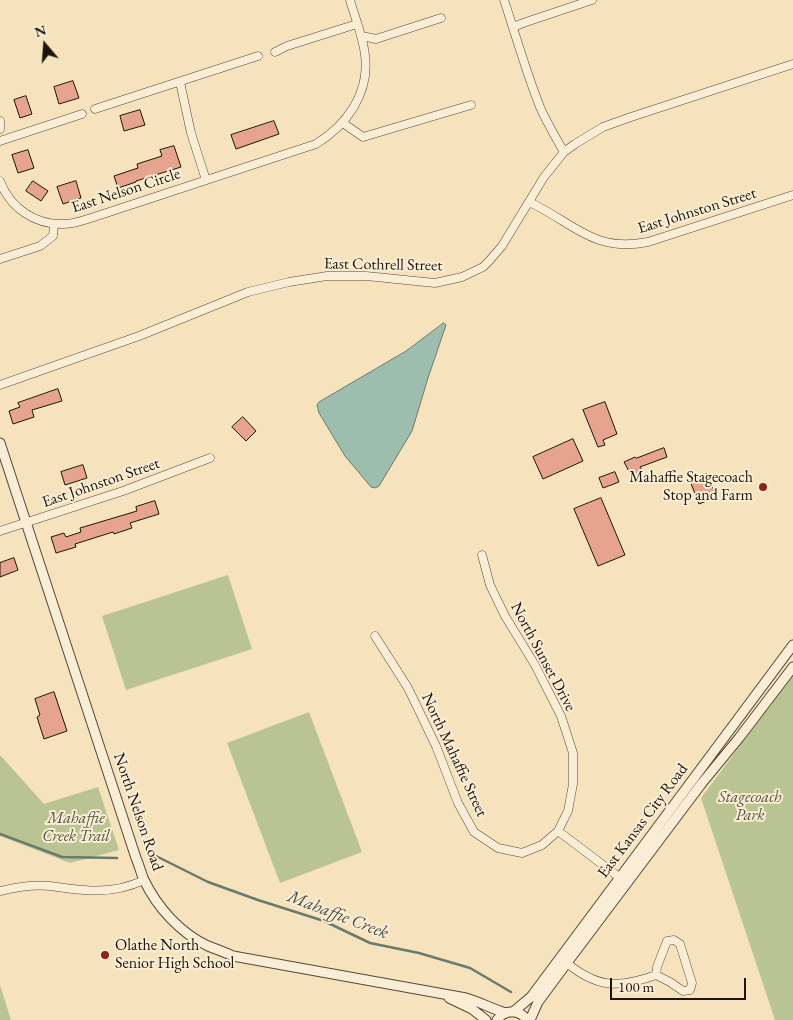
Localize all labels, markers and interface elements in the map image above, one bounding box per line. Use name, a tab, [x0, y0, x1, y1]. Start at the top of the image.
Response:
north arrow	[20, 20, 70, 70]
text: N	[32, 20, 49, 41]
street label: East Nelson Circle	[69, 164, 183, 218]
street label: East Johnston Street	[635, 184, 759, 238]
street label: East Cothrell Street	[324, 254, 442, 276]
street label: East Johnston Street	[40, 454, 162, 512]
place label: Mahaffie Stagecoach Stop and Farm	[629, 468, 753, 506]
marker: Mahaffie Stagecoach Stop and Farm	[757, 481, 769, 493]
street label: North Sunset Drive	[506, 599, 580, 715]
street label: North Mahaffie Street	[417, 690, 491, 820]
street label: North Nelson Road	[109, 751, 167, 873]
street label: East Kansas City Road	[594, 760, 692, 882]
park label: Stagecoach Park	[718, 788, 782, 826]
park label: Mahaffie Creek Trail	[42, 809, 110, 847]
water label: Mahaffie Creek	[284, 886, 392, 944]
place label: Olathe North Senior High School	[115, 936, 234, 974]
marker: Olathe North Senior High School	[99, 949, 111, 961]
scale bar	[613, 968, 749, 1000]
text: 100 m	[618, 977, 654, 996]

